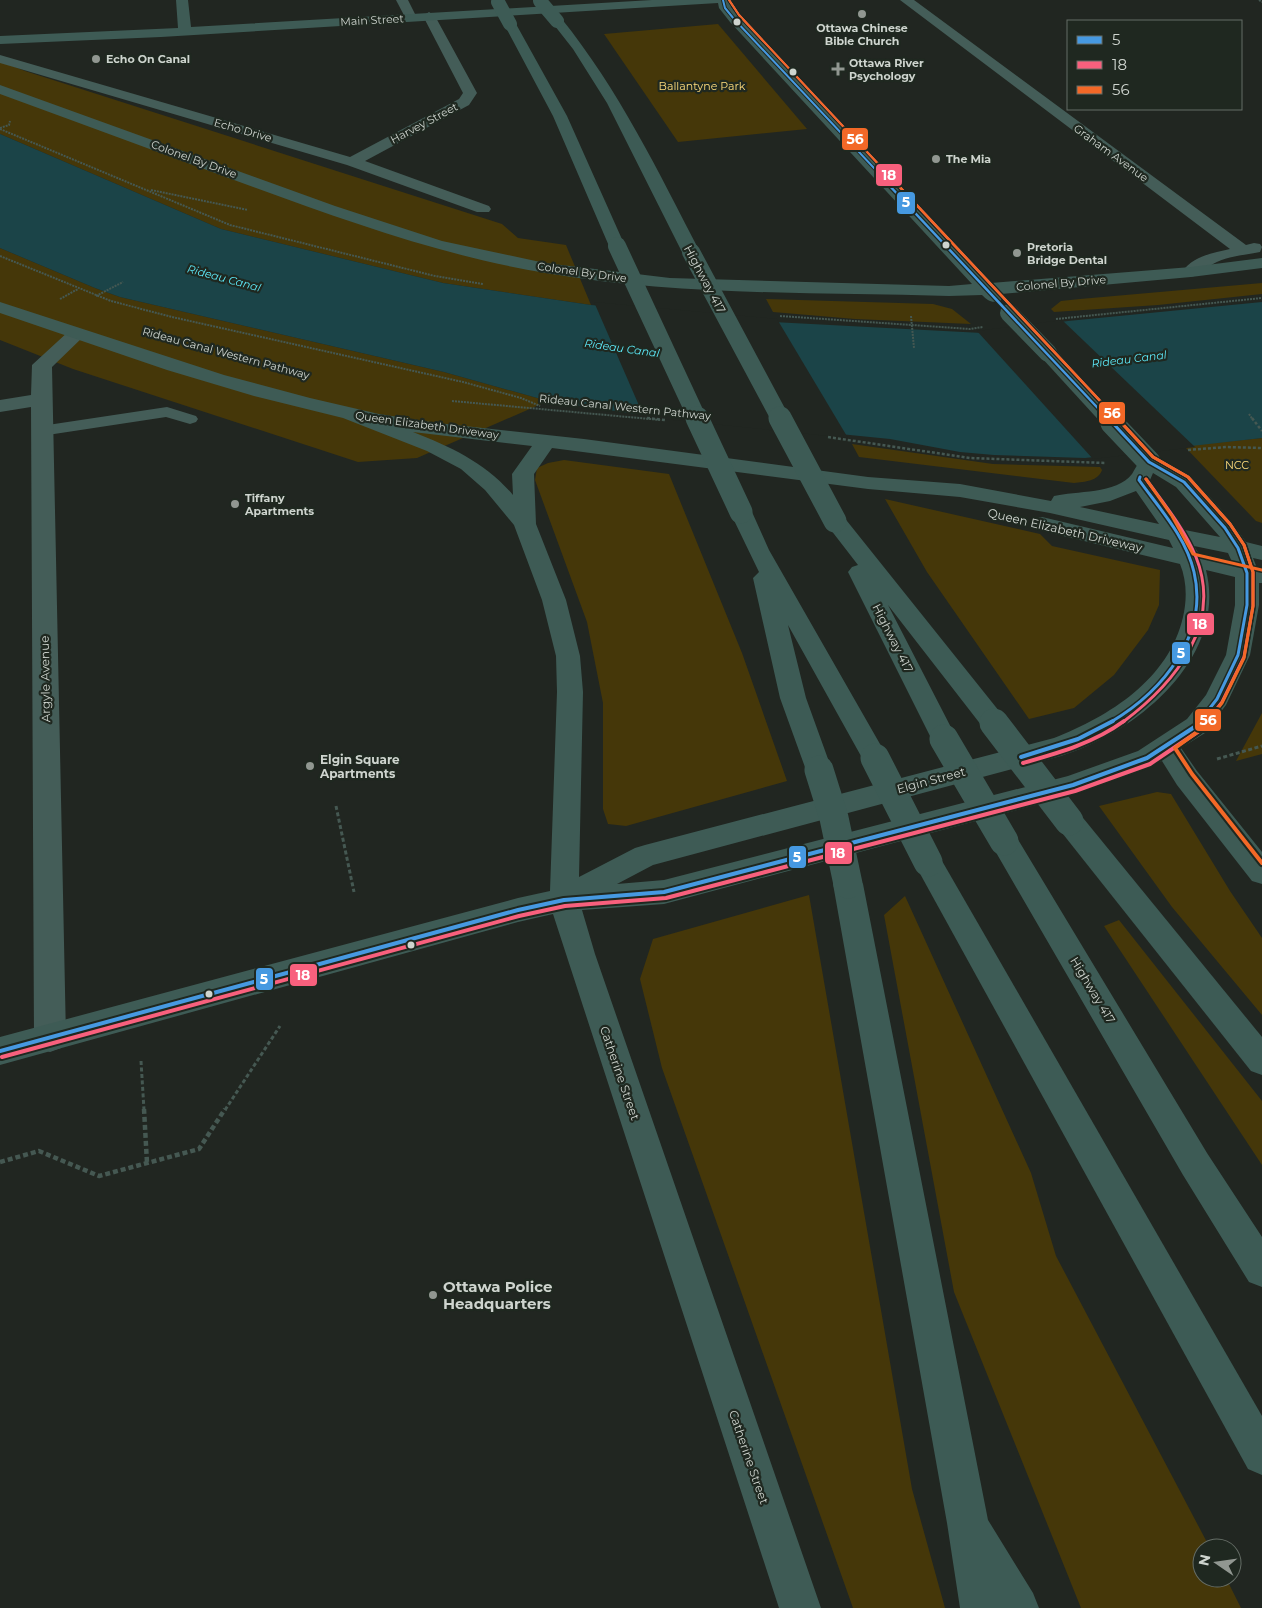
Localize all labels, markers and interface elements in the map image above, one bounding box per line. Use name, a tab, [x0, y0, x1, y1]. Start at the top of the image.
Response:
marker: Ottawa Chinese Bible Church	[856, 8, 868, 20]
street label: Main Street	[340, 11, 405, 29]
unlabelled marker	[732, 17, 742, 27]
legend	[1067, 20, 1242, 110]
place label: Ottawa Chinese Bible Church	[816, 21, 908, 48]
text: 5	[1112, 30, 1121, 49]
place label: Echo On Canal	[106, 52, 190, 66]
marker: Echo On Canal	[90, 53, 102, 65]
text: 18	[1112, 55, 1127, 74]
place label: Ottawa River Psychology	[849, 56, 924, 83]
marker: Ottawa River Psychology	[831, 62, 845, 76]
unlabelled marker	[788, 67, 798, 77]
park label: Ballantyne Park	[659, 79, 746, 93]
text: 56	[1112, 80, 1130, 99]
street label: Harvey Street	[388, 99, 461, 147]
street label: Echo Drive	[213, 115, 274, 145]
street label: Graham Avenue	[1071, 121, 1151, 185]
line badge: 56	[841, 127, 869, 151]
text: 56	[846, 130, 864, 148]
street label: Colonel By Drive	[149, 137, 239, 181]
place label: The Mia	[946, 152, 991, 166]
marker: The Mia	[930, 153, 942, 165]
line badge: 18	[875, 163, 903, 187]
text: 18	[882, 166, 896, 184]
line badge: 5	[896, 191, 916, 215]
text: 5	[902, 193, 910, 211]
unlabelled marker	[941, 240, 951, 250]
place label: Pretoria Bridge Dental	[1027, 240, 1107, 267]
street label: Highway 417	[681, 242, 729, 316]
marker: Pretoria Bridge Dental	[1011, 247, 1023, 259]
street label: Colonel By Drive	[536, 259, 628, 285]
water label: Rideau Canal	[186, 261, 262, 295]
street label: Colonel By Drive	[1015, 272, 1107, 294]
street label: Rideau Canal Western Pathway	[141, 324, 311, 382]
water label: Rideau Canal	[584, 336, 661, 360]
water label: Rideau Canal	[1091, 347, 1167, 371]
street label: Rideau Canal Western Pathway	[539, 391, 712, 423]
line badge: 56	[1098, 401, 1126, 425]
text: 56	[1103, 404, 1121, 422]
street label: Queen Elizabeth Driveway	[354, 408, 500, 442]
park label: NCC	[1225, 458, 1249, 472]
place label: Tiffany Apartments	[244, 491, 314, 518]
marker: Tiffany Apartments	[229, 498, 241, 510]
street label: Queen Elizabeth Driveway	[986, 505, 1144, 555]
street label: Highway 417	[869, 601, 917, 675]
line badge: 18	[1186, 612, 1215, 636]
text: 18	[1193, 615, 1207, 633]
street label: Argyle Avenue	[37, 635, 53, 723]
line badge: 5	[1171, 641, 1191, 665]
text: 5	[1177, 644, 1185, 662]
line badge: 56	[1194, 708, 1222, 732]
text: 56	[1199, 711, 1217, 729]
place label: Elgin Square Apartments	[319, 752, 400, 781]
marker: Elgin Square Apartments	[304, 760, 316, 772]
street label: Elgin Street	[895, 764, 967, 796]
line badge: 18	[824, 841, 853, 865]
text: 18	[831, 844, 845, 862]
line badge: 5	[788, 845, 807, 869]
text: 5	[793, 848, 801, 866]
unlabelled marker	[406, 940, 416, 950]
street label: Highway 417	[1067, 954, 1119, 1026]
line badge: 18	[289, 963, 318, 987]
text: 18	[296, 966, 310, 984]
line badge: 5	[255, 967, 274, 991]
text: 5	[260, 970, 268, 988]
unlabelled marker	[204, 989, 214, 999]
street label: Catherine Street	[597, 1024, 643, 1122]
place label: Ottawa Police Headquarters	[443, 1277, 553, 1313]
marker: Ottawa Police Headquarters	[427, 1289, 439, 1301]
street label: Catherine Street	[726, 1408, 772, 1506]
north arrow	[1192, 1538, 1242, 1588]
text: N	[1194, 1553, 1214, 1568]

